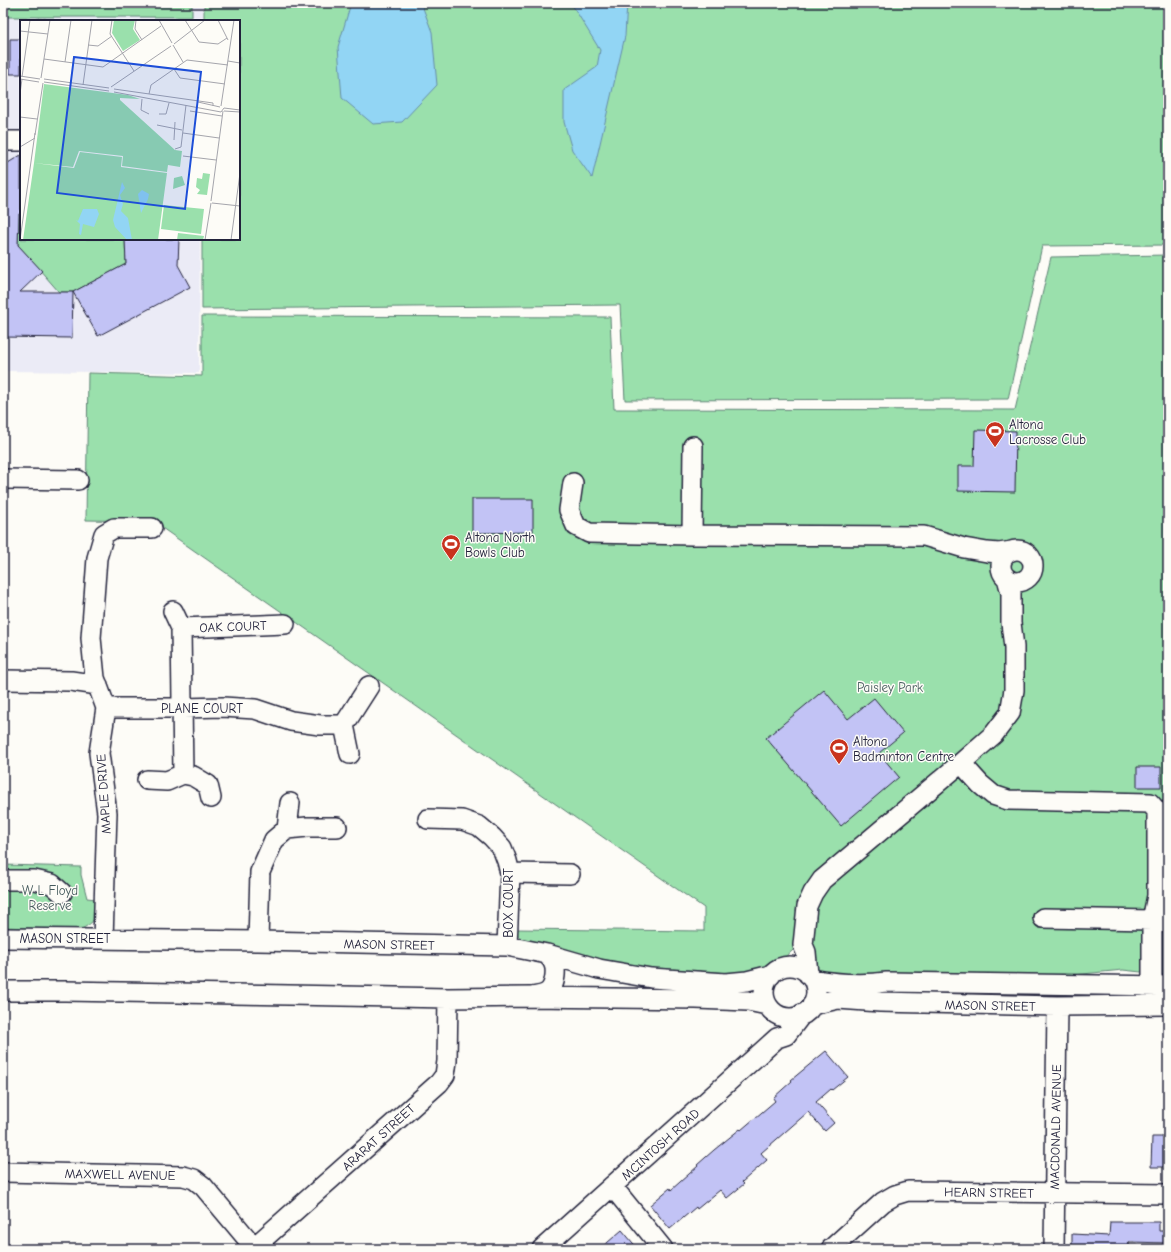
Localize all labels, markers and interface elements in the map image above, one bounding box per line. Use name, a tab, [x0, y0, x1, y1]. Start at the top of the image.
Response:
inset map	[20, 20, 240, 240]
place label: Altona Lacrosse Club	[1009, 417, 1086, 447]
sports icon: Altona Lacrosse Club	[984, 420, 1006, 448]
place label: Altona North Bowls Club	[465, 530, 535, 560]
sports icon: Altona North Bowls Club	[440, 533, 462, 561]
street label: OAK COURT	[199, 618, 267, 635]
park label: Paisley Park	[857, 680, 924, 695]
street label: PLANE COURT	[161, 701, 243, 716]
place label: Altona Badminton Centre	[853, 734, 955, 764]
sports icon: Altona Badminton Centre	[828, 737, 850, 765]
street label: MAPLE DRIVE	[93, 753, 114, 835]
street label: BOX COURT	[501, 868, 516, 938]
park label: W L Floyd Reserve	[22, 883, 78, 913]
street label: MASON STREET	[19, 931, 111, 946]
street label: MASON STREET	[343, 936, 435, 953]
street label: MASON STREET	[944, 997, 1036, 1014]
street label: MACDONALD AVENUE	[1047, 1064, 1064, 1190]
street label: ARARAT STREET	[339, 1101, 418, 1174]
street label: MCINTOSH ROAD	[618, 1105, 702, 1183]
street label: MAXWELL AVENUE	[64, 1166, 176, 1183]
street label: HEARN STREET	[944, 1184, 1034, 1201]

